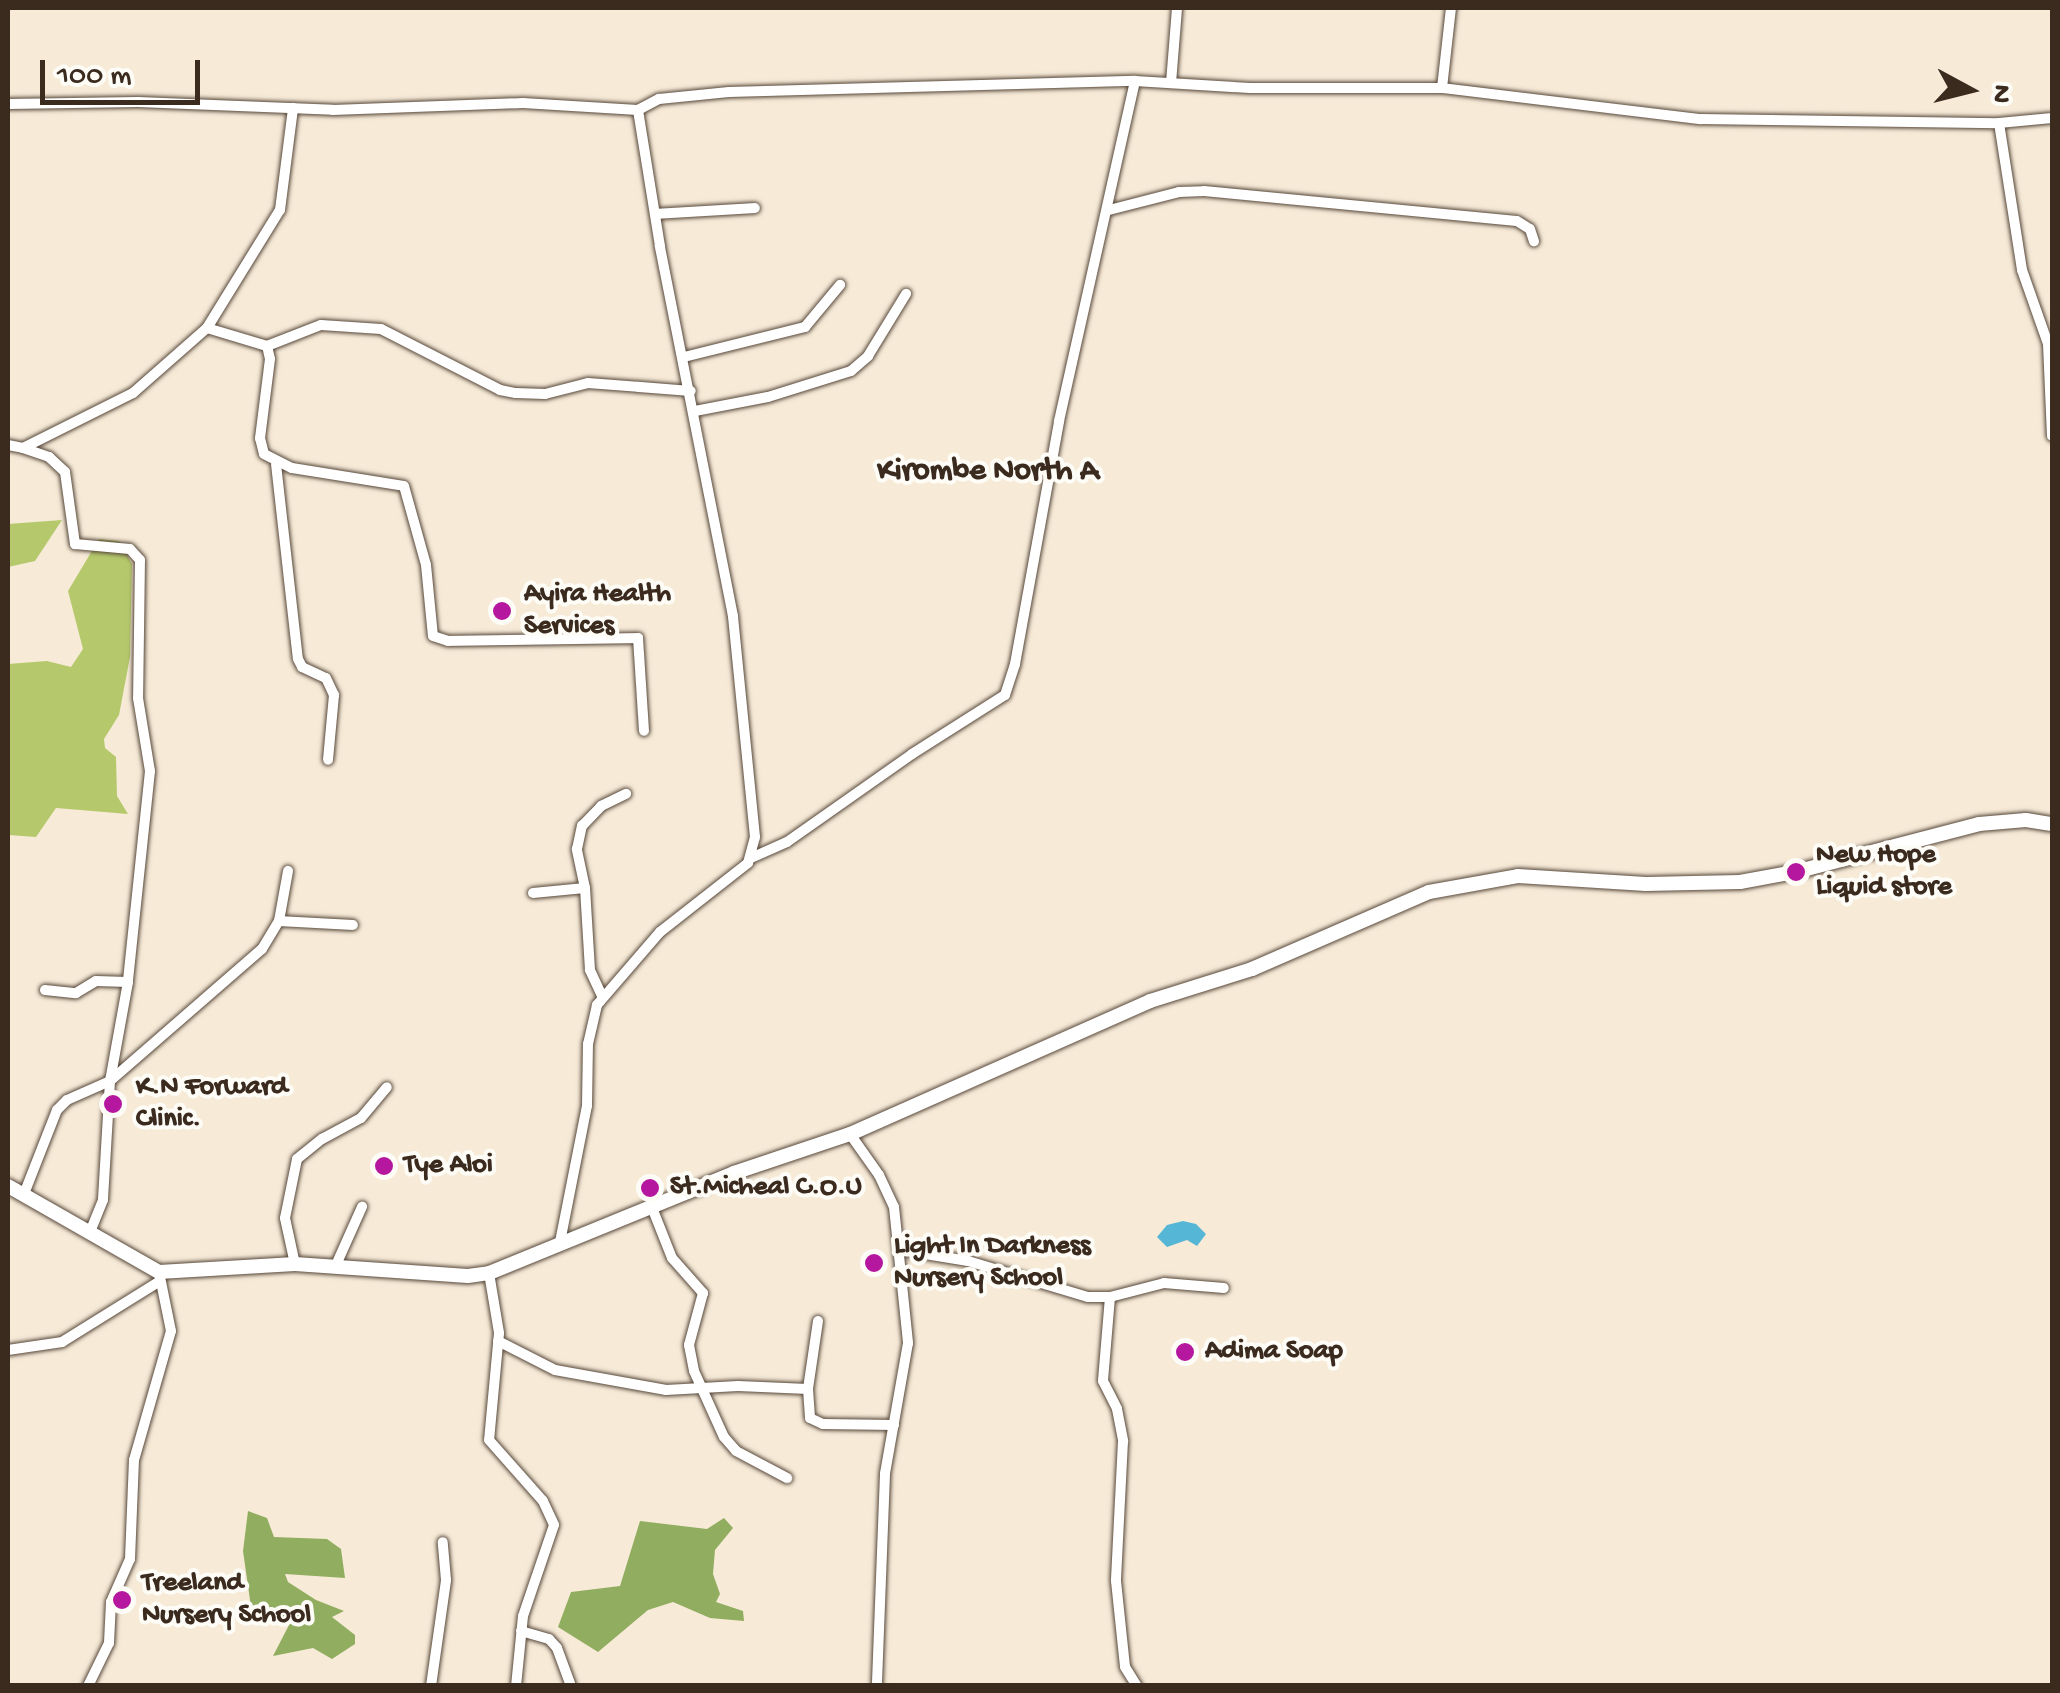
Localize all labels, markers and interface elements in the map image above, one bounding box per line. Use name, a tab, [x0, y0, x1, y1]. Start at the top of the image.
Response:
scale bar	[45, 40, 205, 102]
north arrow	[1920, 40, 2020, 140]
text: 100 m	[57, 60, 132, 95]
text: N	[1983, 83, 2018, 105]
district label: Kirombe North A	[877, 453, 1099, 491]
place label: Ayira Health Services	[524, 578, 671, 644]
marker: Ayira Health Services	[489, 598, 515, 624]
place label: New Hope Liquid store	[1816, 839, 1952, 905]
marker: New Hope Liquid store	[1785, 861, 1807, 883]
place label: K.N Forward Clinic.	[136, 1071, 287, 1137]
marker: K.N Forward Clinic.	[100, 1091, 126, 1117]
place label: Tye Aloi	[404, 1149, 493, 1183]
marker: Tye Aloi	[373, 1155, 395, 1177]
place label: St.Micheal C.O.U	[670, 1171, 862, 1205]
marker: St.Micheal C.O.U	[639, 1177, 661, 1199]
place label: Light In Darkness Nursery School	[894, 1230, 1091, 1296]
marker: Light In Darkness Nursery School	[863, 1252, 885, 1274]
place label: Adima Soap	[1205, 1335, 1343, 1369]
marker: Adima Soap	[1174, 1341, 1196, 1363]
place label: Treeland Nursery School	[142, 1567, 311, 1633]
marker: Treeland Nursery School	[111, 1589, 133, 1611]

